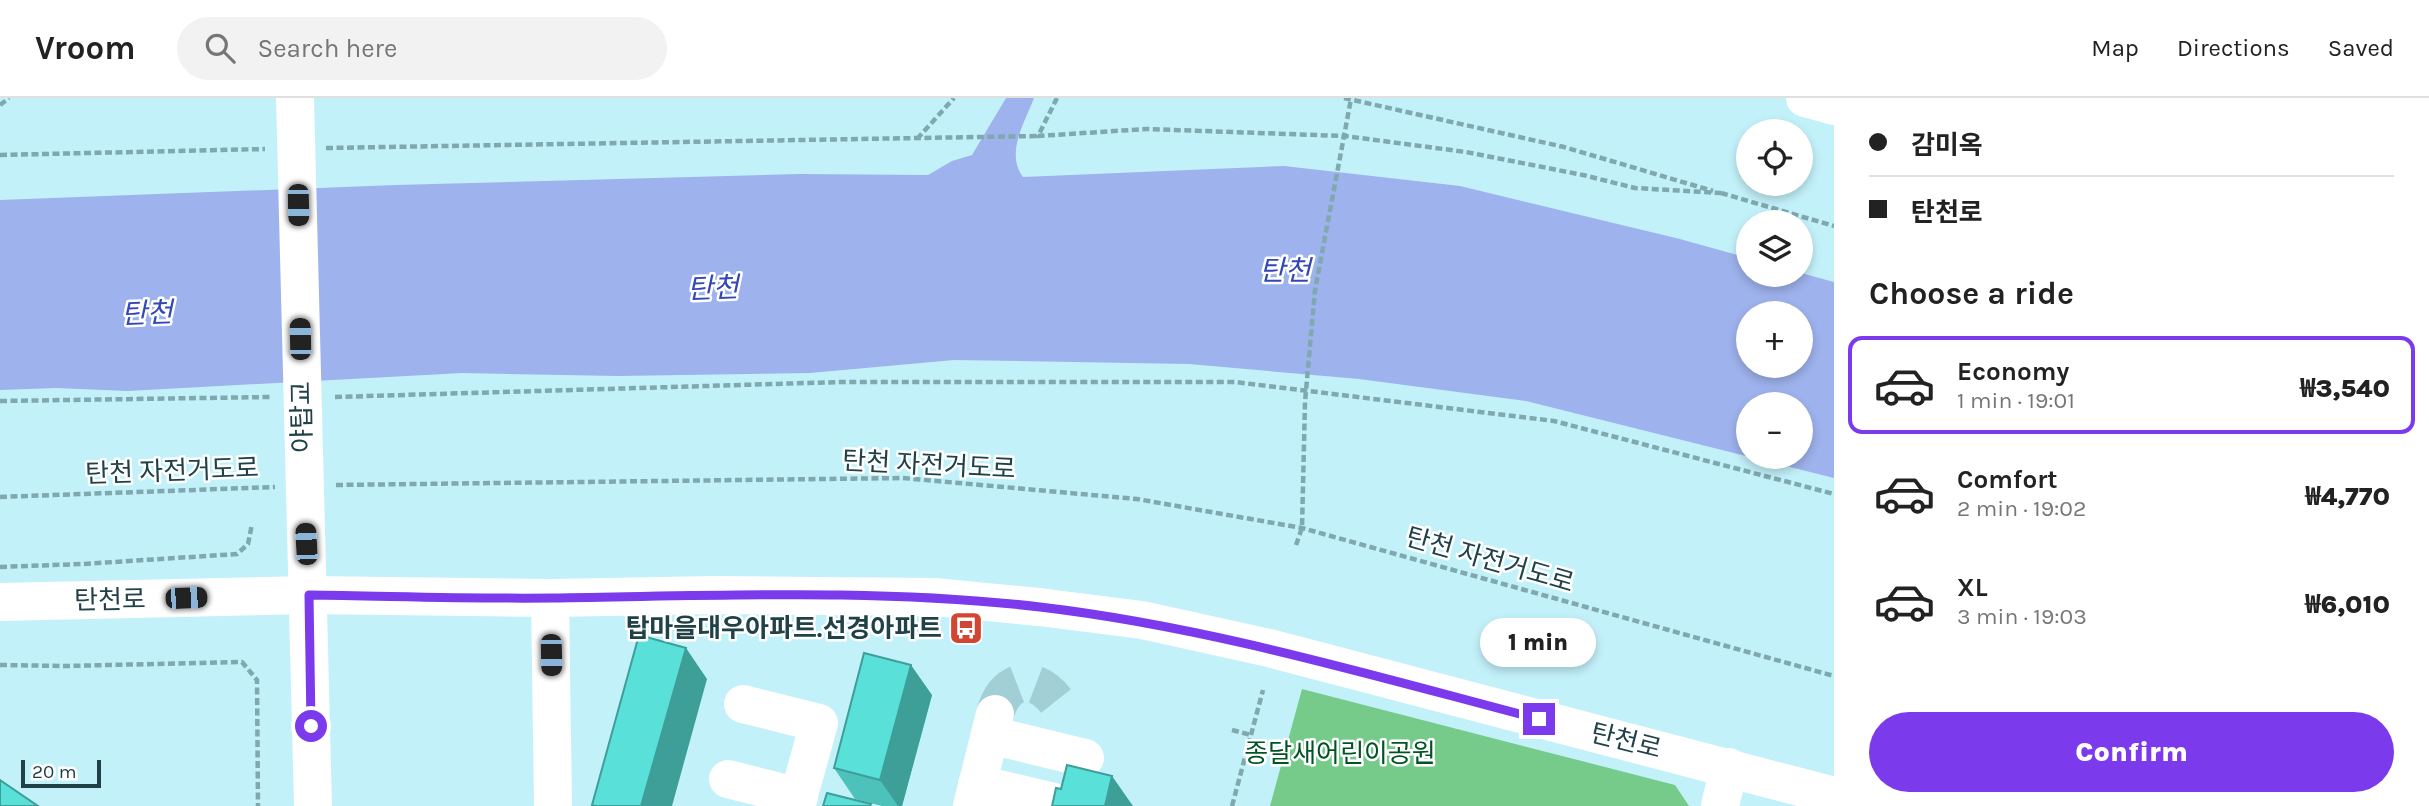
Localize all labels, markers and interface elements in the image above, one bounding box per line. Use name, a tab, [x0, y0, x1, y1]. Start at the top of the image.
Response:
search box	[177, 17, 667, 80]
text: Vroom	[35, 29, 135, 67]
icon: search	[201, 29, 239, 67]
text: Search here	[257, 33, 397, 64]
text: Map	[2091, 34, 2139, 62]
text: Directions	[2177, 34, 2290, 62]
text: Saved	[2328, 34, 2394, 62]
map controls	[1736, 119, 1813, 469]
button: locate	[1736, 119, 1813, 196]
text: 감미옥	[1911, 130, 1983, 161]
car	[288, 184, 309, 226]
text: 탄천로	[1911, 197, 1983, 228]
button: layers	[1736, 210, 1813, 287]
water label: 탄천	[1259, 254, 1314, 287]
water label: 탄천	[687, 270, 743, 305]
text: Choose a ride	[1869, 275, 2074, 312]
water label: 탄천	[121, 295, 177, 330]
button: +	[1736, 301, 1813, 378]
car	[290, 318, 311, 360]
icon: car	[1873, 354, 1936, 417]
text: Economy	[1957, 356, 2069, 387]
text: ₩3,540	[2300, 373, 2390, 404]
street label: 야탑교	[286, 381, 318, 453]
text: 1 min · 19:01	[1957, 387, 2075, 414]
button: −	[1736, 392, 1813, 469]
street label: 탄천 자전거도로	[841, 445, 1017, 485]
street label: 탄천 자전거도로	[85, 452, 259, 490]
icon: car	[1873, 462, 1936, 525]
text: Comfort	[1957, 464, 2058, 495]
text: ₩4,770	[2305, 481, 2390, 512]
text: 2 min · 19:02	[1957, 495, 2086, 522]
street label: 탄천 자전거도로	[1402, 521, 1578, 599]
car	[295, 522, 318, 566]
icon: car	[1873, 570, 1936, 633]
text: XL	[1957, 572, 1988, 603]
street label: 탄천로	[74, 584, 146, 616]
car	[165, 587, 208, 609]
text: ₩6,010	[2305, 589, 2390, 620]
text: 3 min · 19:03	[1957, 603, 2087, 630]
bus stop icon: 탑마을대우아파트.선경아파트	[947, 609, 985, 647]
place label: 탑마을대우아파트.선경아파트	[625, 613, 942, 644]
callout: 1 min	[1481, 618, 1597, 666]
text: 1 min	[1508, 629, 1568, 656]
car	[541, 634, 562, 676]
route end	[1523, 703, 1555, 735]
route start	[295, 710, 327, 742]
button: Confirm	[1869, 712, 2394, 792]
street label: 탄천로	[1587, 717, 1665, 765]
park label: 종달새어린이공원	[1244, 738, 1436, 769]
scale bar	[21, 757, 102, 789]
text: 20 m	[32, 761, 77, 783]

